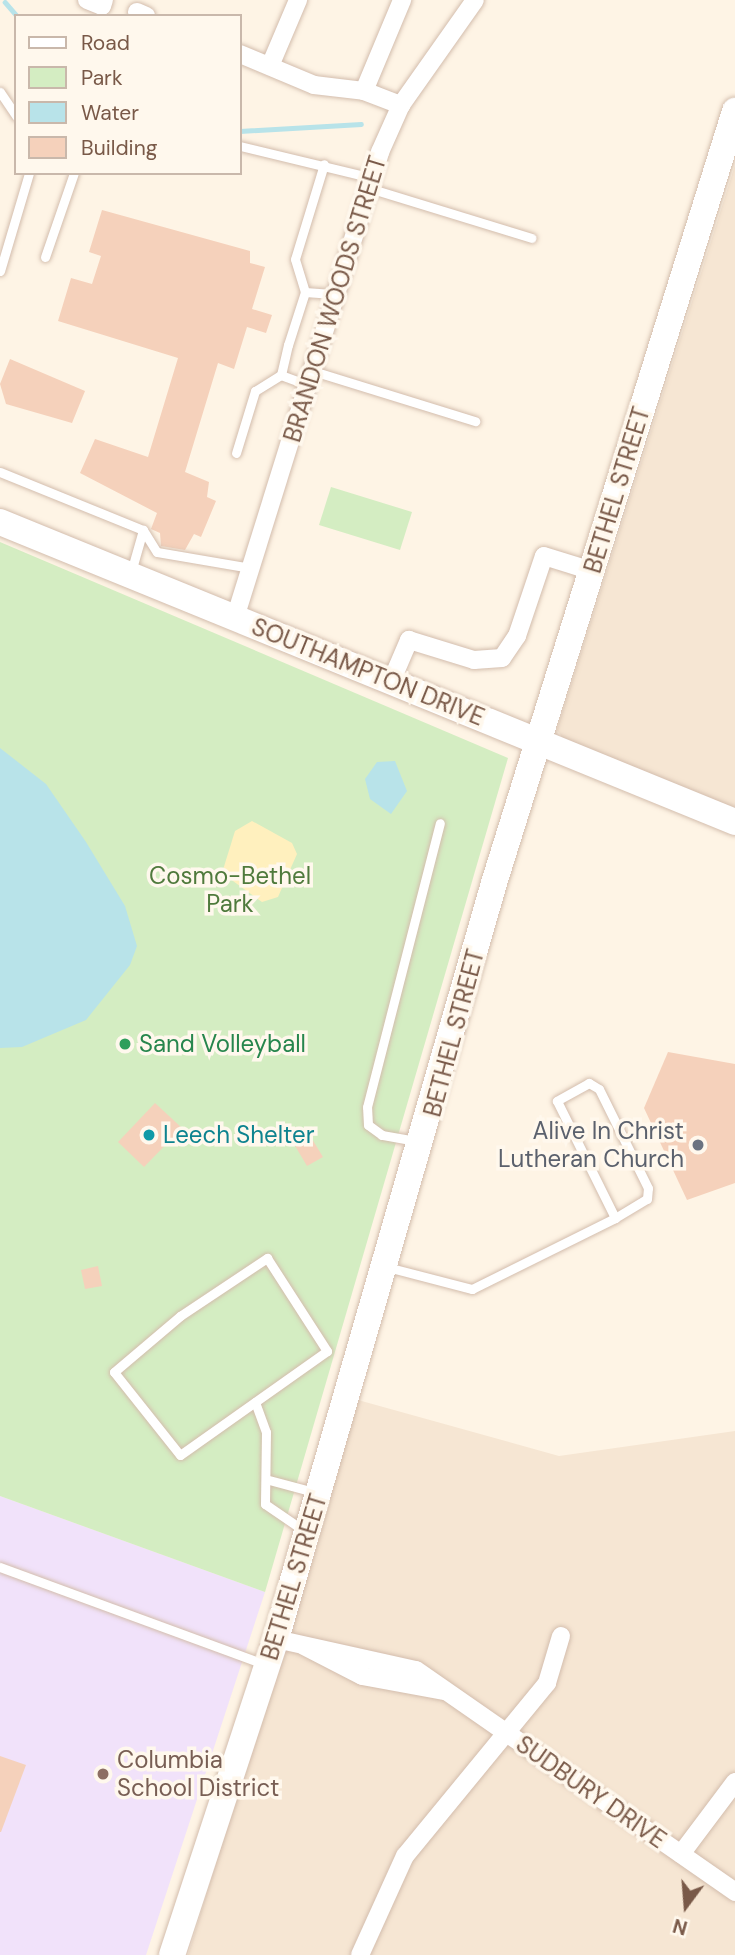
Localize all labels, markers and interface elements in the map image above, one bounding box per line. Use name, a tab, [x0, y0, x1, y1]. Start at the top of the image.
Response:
legend	[14, 14, 242, 175]
text: Road	[81, 29, 130, 57]
text: Park	[81, 64, 122, 92]
text: Water	[81, 99, 139, 127]
text: Building	[81, 134, 157, 162]
street label: BRANDON WOODS STREET	[278, 152, 392, 446]
street label: BETHEL STREET	[578, 403, 656, 577]
street label: SOUTHAMPTON DRIVE	[248, 612, 488, 732]
park label: Cosmo-Bethel Park	[149, 862, 311, 918]
street label: BETHEL STREET	[418, 946, 490, 1120]
place label: Sand Volleyball	[139, 1030, 306, 1058]
marker: Sand Volleyball	[117, 1036, 133, 1052]
place label: Alive In Christ Lutheran Church	[498, 1117, 684, 1173]
place label: Leech Shelter	[163, 1121, 315, 1149]
marker: Leech Shelter	[141, 1127, 157, 1143]
marker: Alive In Christ Lutheran Church	[690, 1137, 706, 1153]
street label: BETHEL STREET	[255, 1490, 333, 1664]
street label: SUDBURY DRIVE	[511, 1730, 671, 1854]
place label: Columbia School District	[117, 1746, 279, 1802]
marker: Columbia School District	[95, 1766, 111, 1782]
north arrow	[651, 1871, 721, 1941]
text: N	[670, 1913, 690, 1941]

